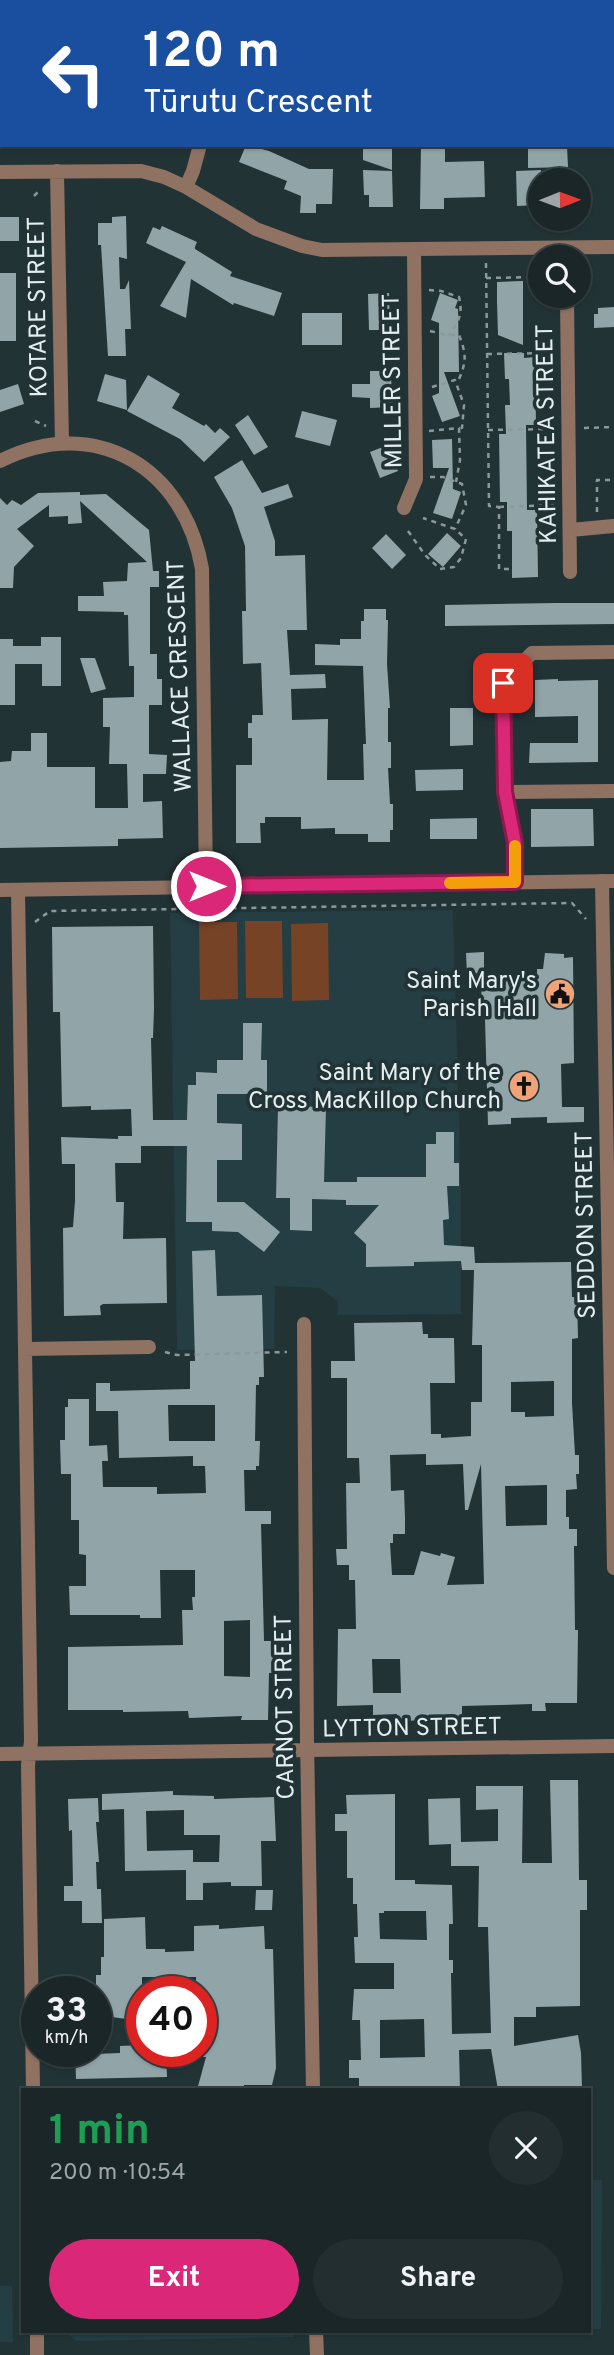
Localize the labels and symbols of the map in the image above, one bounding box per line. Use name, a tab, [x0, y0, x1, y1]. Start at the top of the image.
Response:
north arrow	[528, 168, 592, 231]
street label: KOTARE STREET	[22, 216, 56, 398]
street label: MILLER STREET	[377, 293, 411, 469]
street label: KAHIKATEA STREET	[531, 324, 565, 544]
street label: WALLACE CRESCENT	[162, 559, 200, 793]
pin	[473, 653, 533, 713]
position arrow	[169, 849, 243, 923]
place label: Saint Mary's Parish Hall	[406, 967, 537, 1025]
public building icon: Saint Mary's Parish Hall	[543, 977, 577, 1011]
place label: Saint Mary of the Cross MacKillop Church	[248, 1059, 501, 1117]
church icon: Saint Mary of the Cross MacKillop Church	[507, 1069, 541, 1103]
street label: SEDDON STREET	[570, 1131, 604, 1319]
street label: CARNOT STREET	[269, 1614, 303, 1800]
street label: LYTTON STREET	[322, 1712, 502, 1746]
speed limit sign: 40	[126, 1976, 217, 2067]

